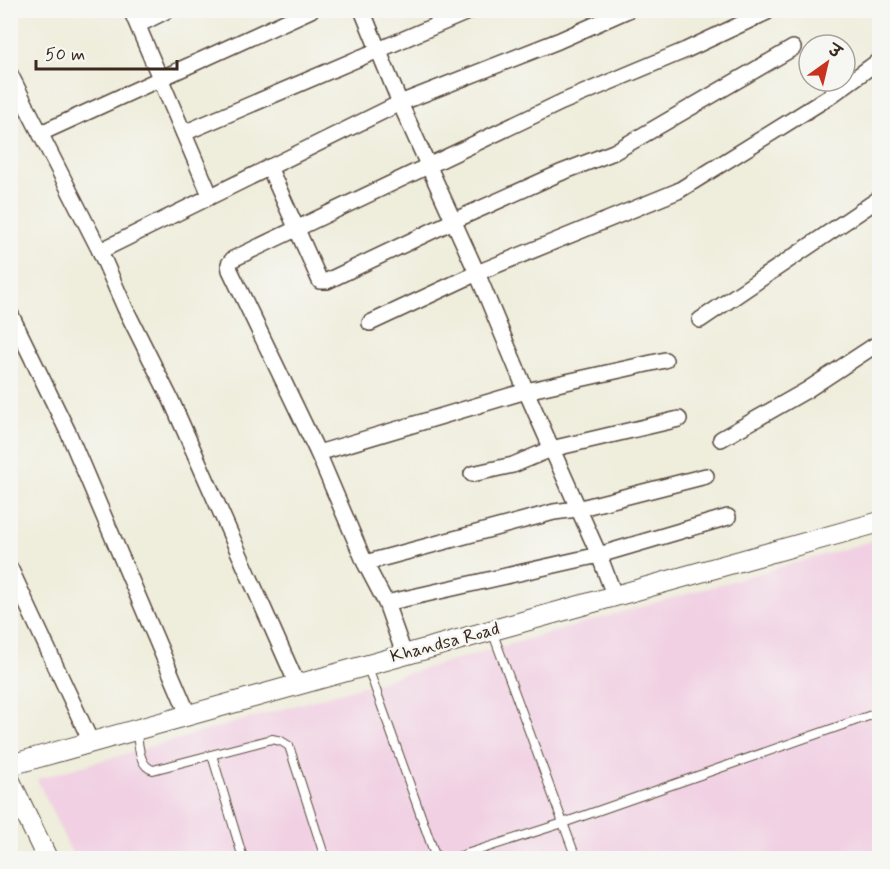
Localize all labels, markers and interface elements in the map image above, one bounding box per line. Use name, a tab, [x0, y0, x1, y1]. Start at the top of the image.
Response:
scale bar	[36, 33, 177, 71]
north arrow	[797, 33, 857, 93]
text: उ	[823, 39, 846, 64]
text: 50 m	[45, 43, 85, 67]
street label: Khandsa Road	[388, 617, 502, 669]

